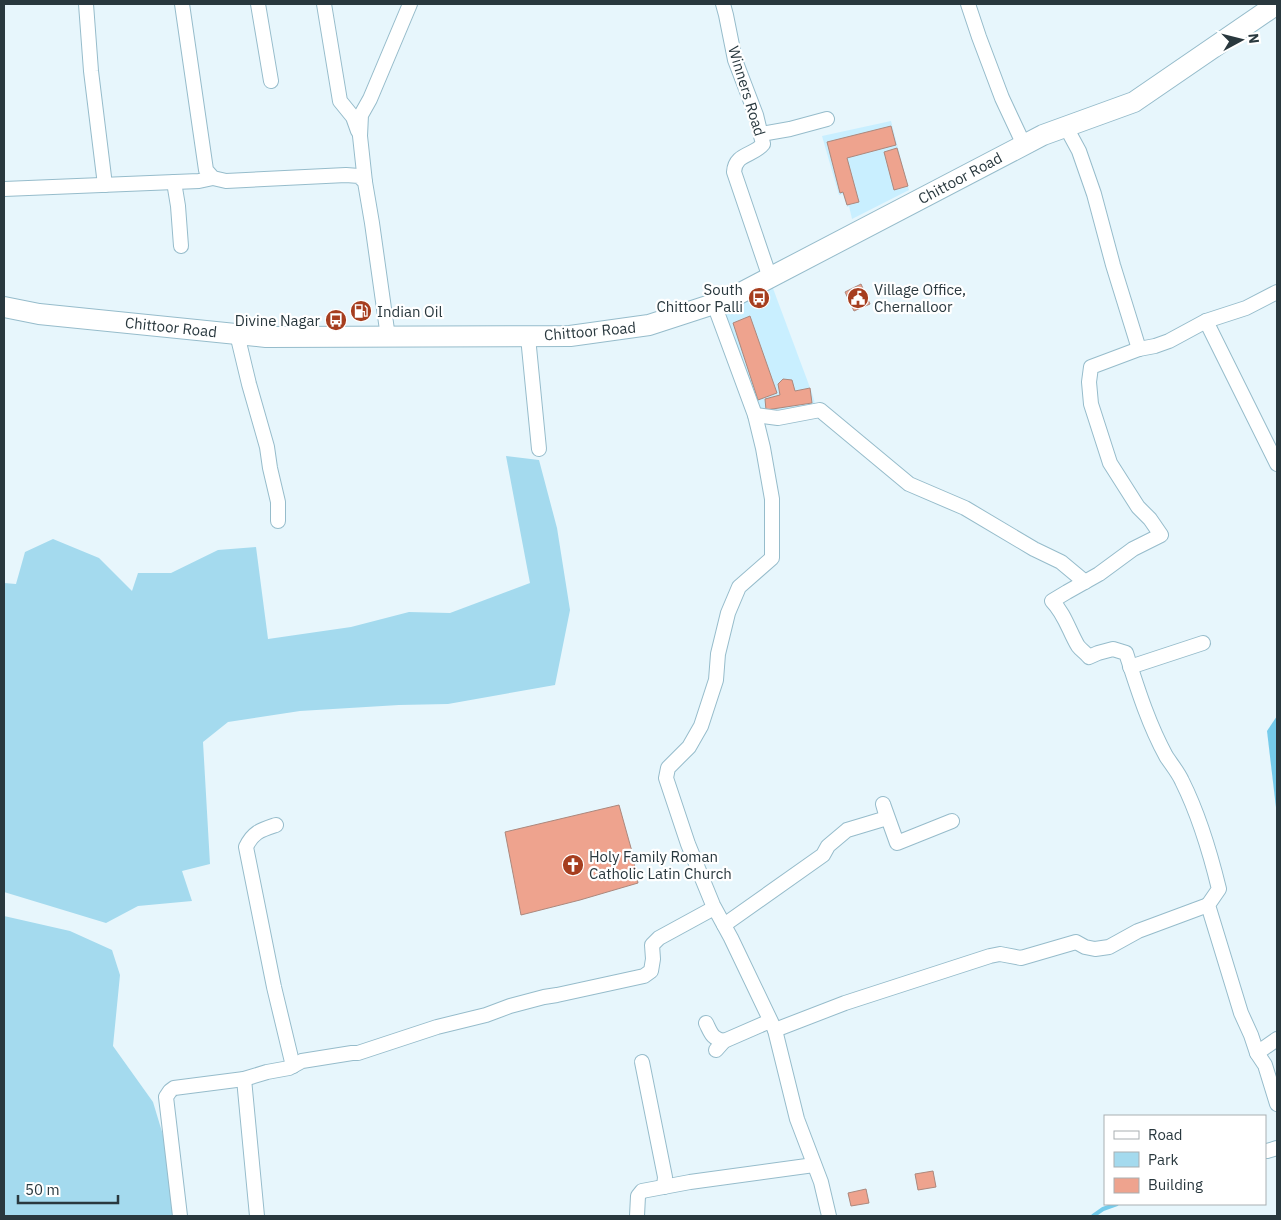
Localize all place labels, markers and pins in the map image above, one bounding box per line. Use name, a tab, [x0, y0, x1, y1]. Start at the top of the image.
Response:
place label: South Chittoor Palli	[656, 280, 743, 316]
place label: Village Office, Chernalloor	[874, 280, 966, 316]
bus stop icon: South Chittoor Palli	[747, 286, 771, 310]
public building icon: Village Office, Chernalloor	[846, 286, 870, 310]
fuel station icon: Indian Oil	[349, 299, 373, 323]
place label: Indian Oil	[377, 302, 443, 321]
bus stop icon: Divine Nagar	[324, 308, 348, 332]
place label: Divine Nagar	[235, 311, 320, 330]
place label: Holy Family Roman Catholic Latin Church	[589, 847, 732, 883]
church icon: Holy Family Roman Catholic Latin Church	[561, 853, 585, 877]

